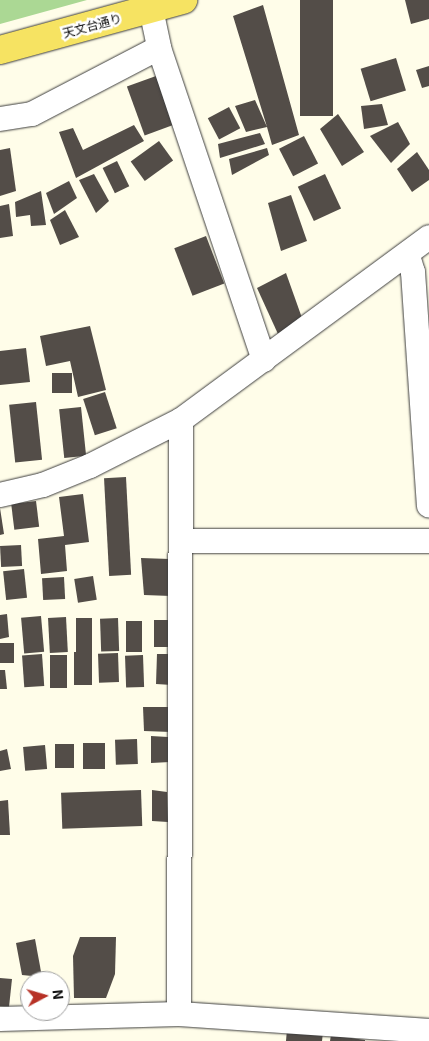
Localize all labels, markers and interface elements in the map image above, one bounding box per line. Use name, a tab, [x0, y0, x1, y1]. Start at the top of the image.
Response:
street label: 天文台通り	[61, 10, 123, 40]
north arrow	[20, 971, 70, 1021]
text: N	[48, 988, 69, 1001]

